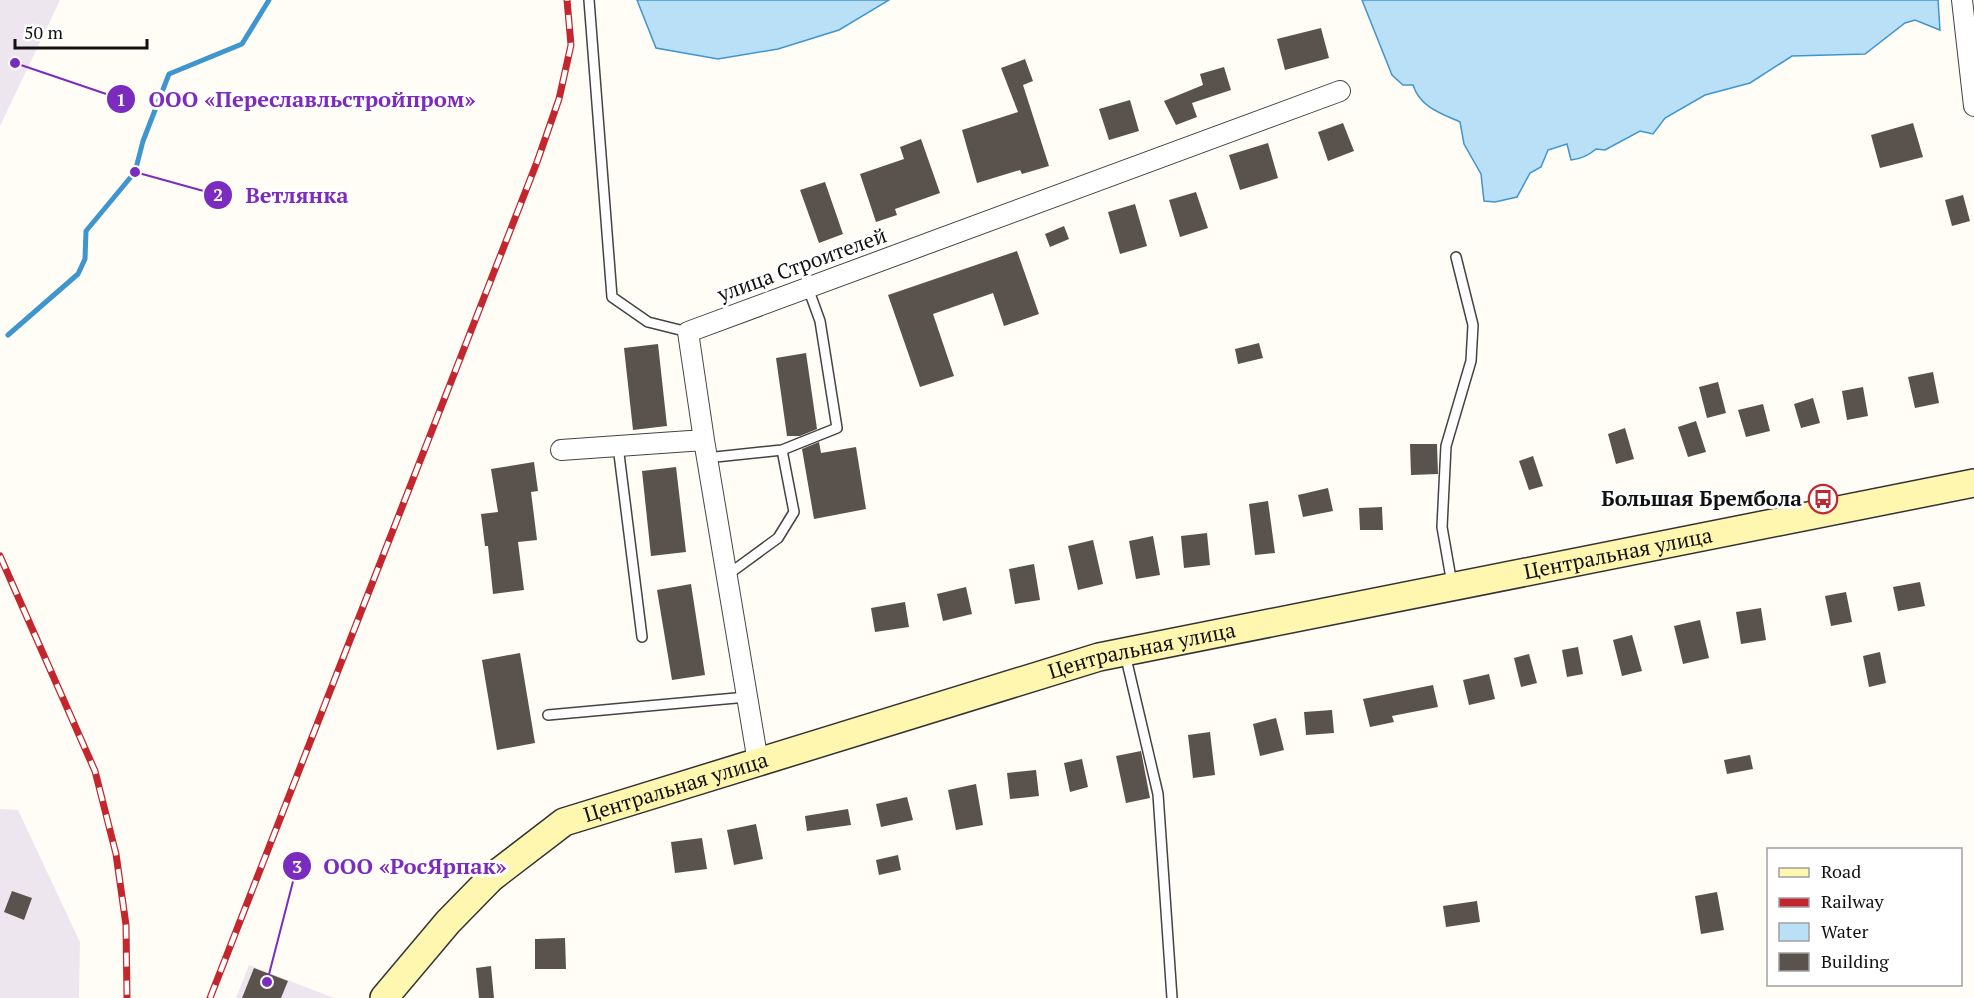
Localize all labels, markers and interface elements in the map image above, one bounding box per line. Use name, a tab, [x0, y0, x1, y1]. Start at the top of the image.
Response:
scale bar	[15, 12, 147, 50]
text: 50 m	[24, 20, 64, 44]
callout: ООО «Переславльстройпром»	[106, 79, 487, 119]
text: ООО «Переславльстройпром»	[148, 84, 476, 113]
text: 1	[116, 87, 126, 111]
callout: Ветлянка	[203, 175, 360, 215]
text: Ветлянка	[245, 180, 349, 209]
text: 2	[213, 182, 223, 206]
street label: улица Строителей	[712, 220, 890, 308]
bus stop icon: Большая Брембола	[1807, 483, 1839, 515]
place label: Большая Брембола	[1601, 484, 1802, 512]
street label: Центральная улица	[1521, 520, 1715, 585]
street label: Центральная улица	[1044, 615, 1238, 685]
street label: Центральная улица	[580, 745, 772, 828]
callout: ООО «РосЯрпак»	[282, 846, 519, 886]
legend	[1767, 848, 1962, 986]
text: ООО «РосЯрпак»	[323, 851, 507, 880]
text: 3	[292, 854, 302, 878]
text: Road	[1821, 859, 1861, 883]
text: Railway	[1821, 889, 1885, 913]
text: Water	[1821, 919, 1868, 943]
text: Building	[1821, 949, 1889, 973]

